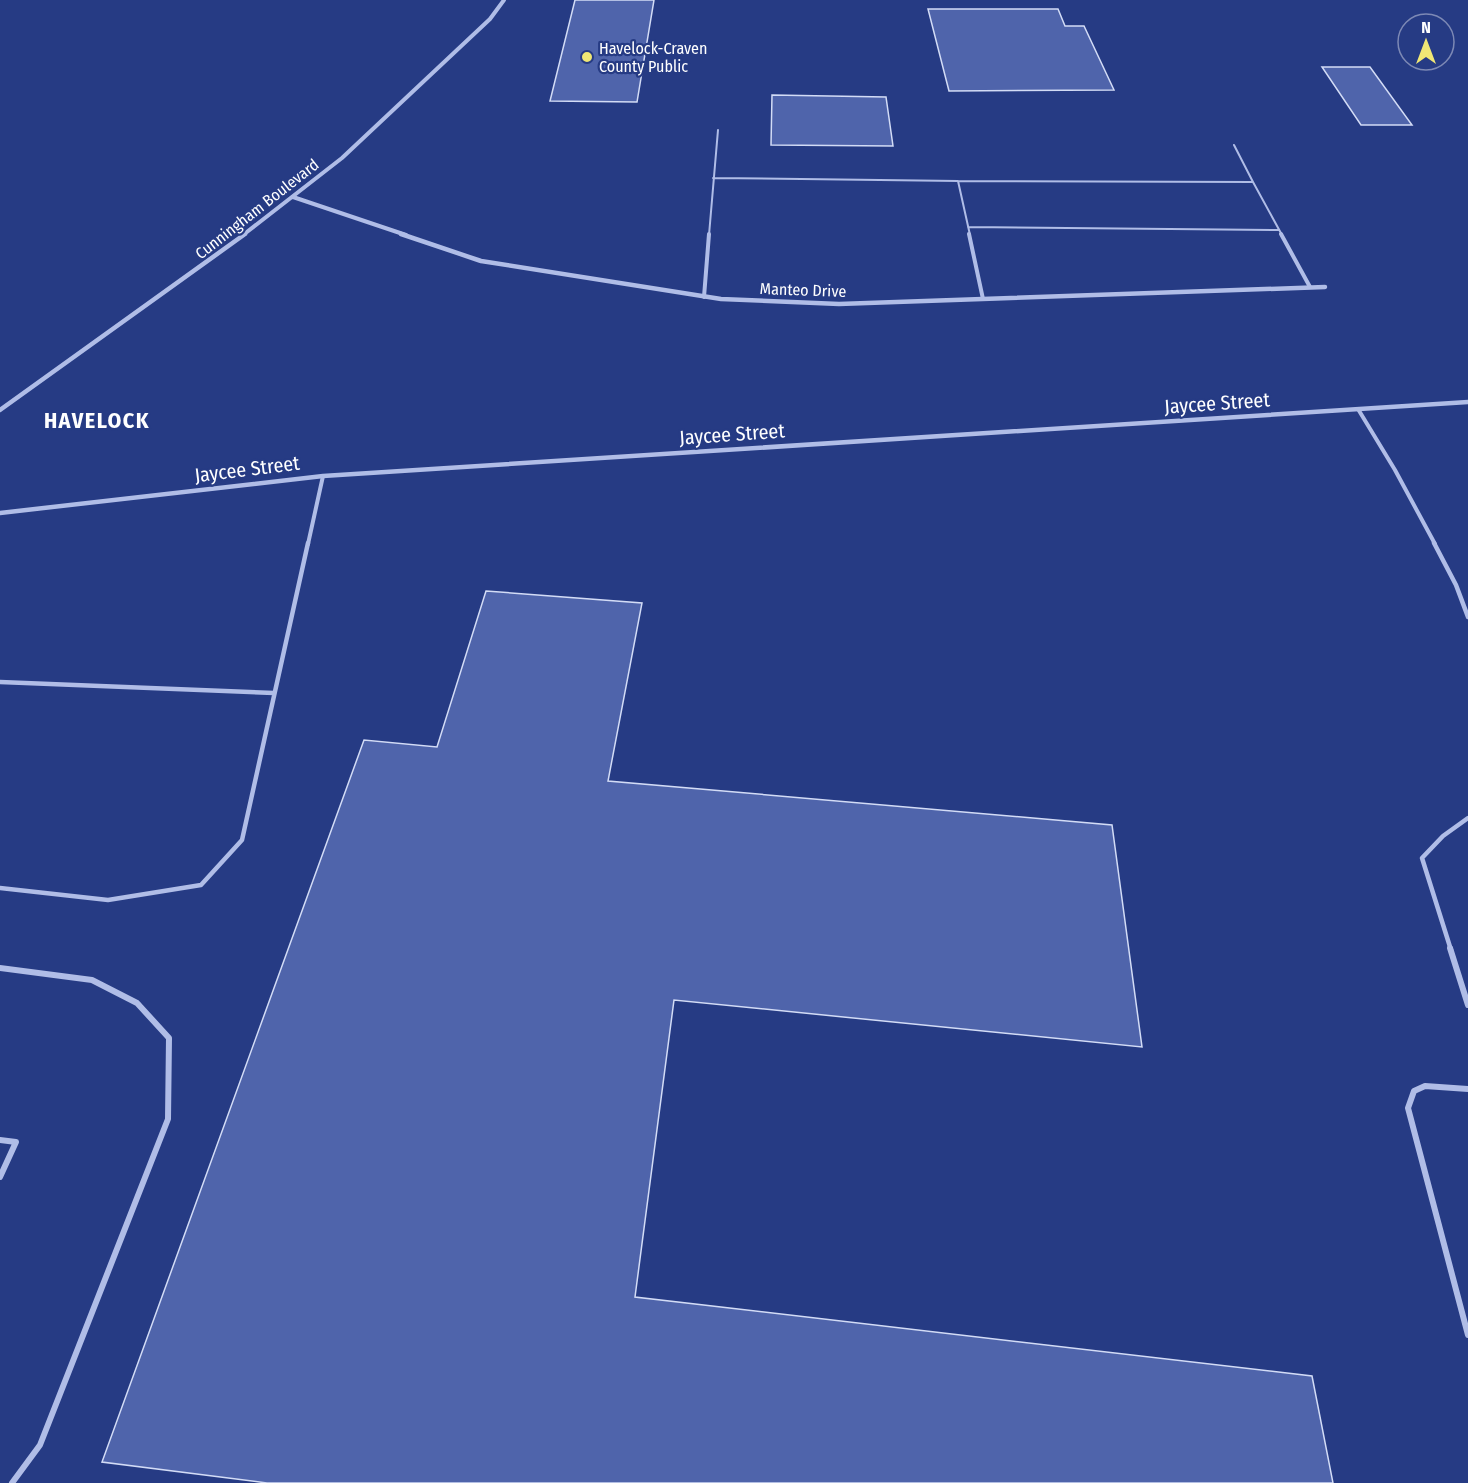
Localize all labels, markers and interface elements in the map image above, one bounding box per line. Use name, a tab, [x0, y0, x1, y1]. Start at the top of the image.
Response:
north arrow	[1396, 12, 1456, 72]
text: N	[1421, 18, 1431, 37]
place label: Havelock-Craven County Public	[599, 39, 707, 76]
marker: Havelock-Craven County Public	[580, 50, 594, 64]
street label: Cunningham Boulevard	[192, 155, 322, 263]
street label: Manteo Drive	[759, 279, 847, 301]
street label: Jaycee Street	[1163, 387, 1271, 419]
district label: HAVELOCK	[44, 407, 150, 434]
street label: Jaycee Street	[678, 418, 786, 450]
street label: Jaycee Street	[193, 451, 301, 487]

